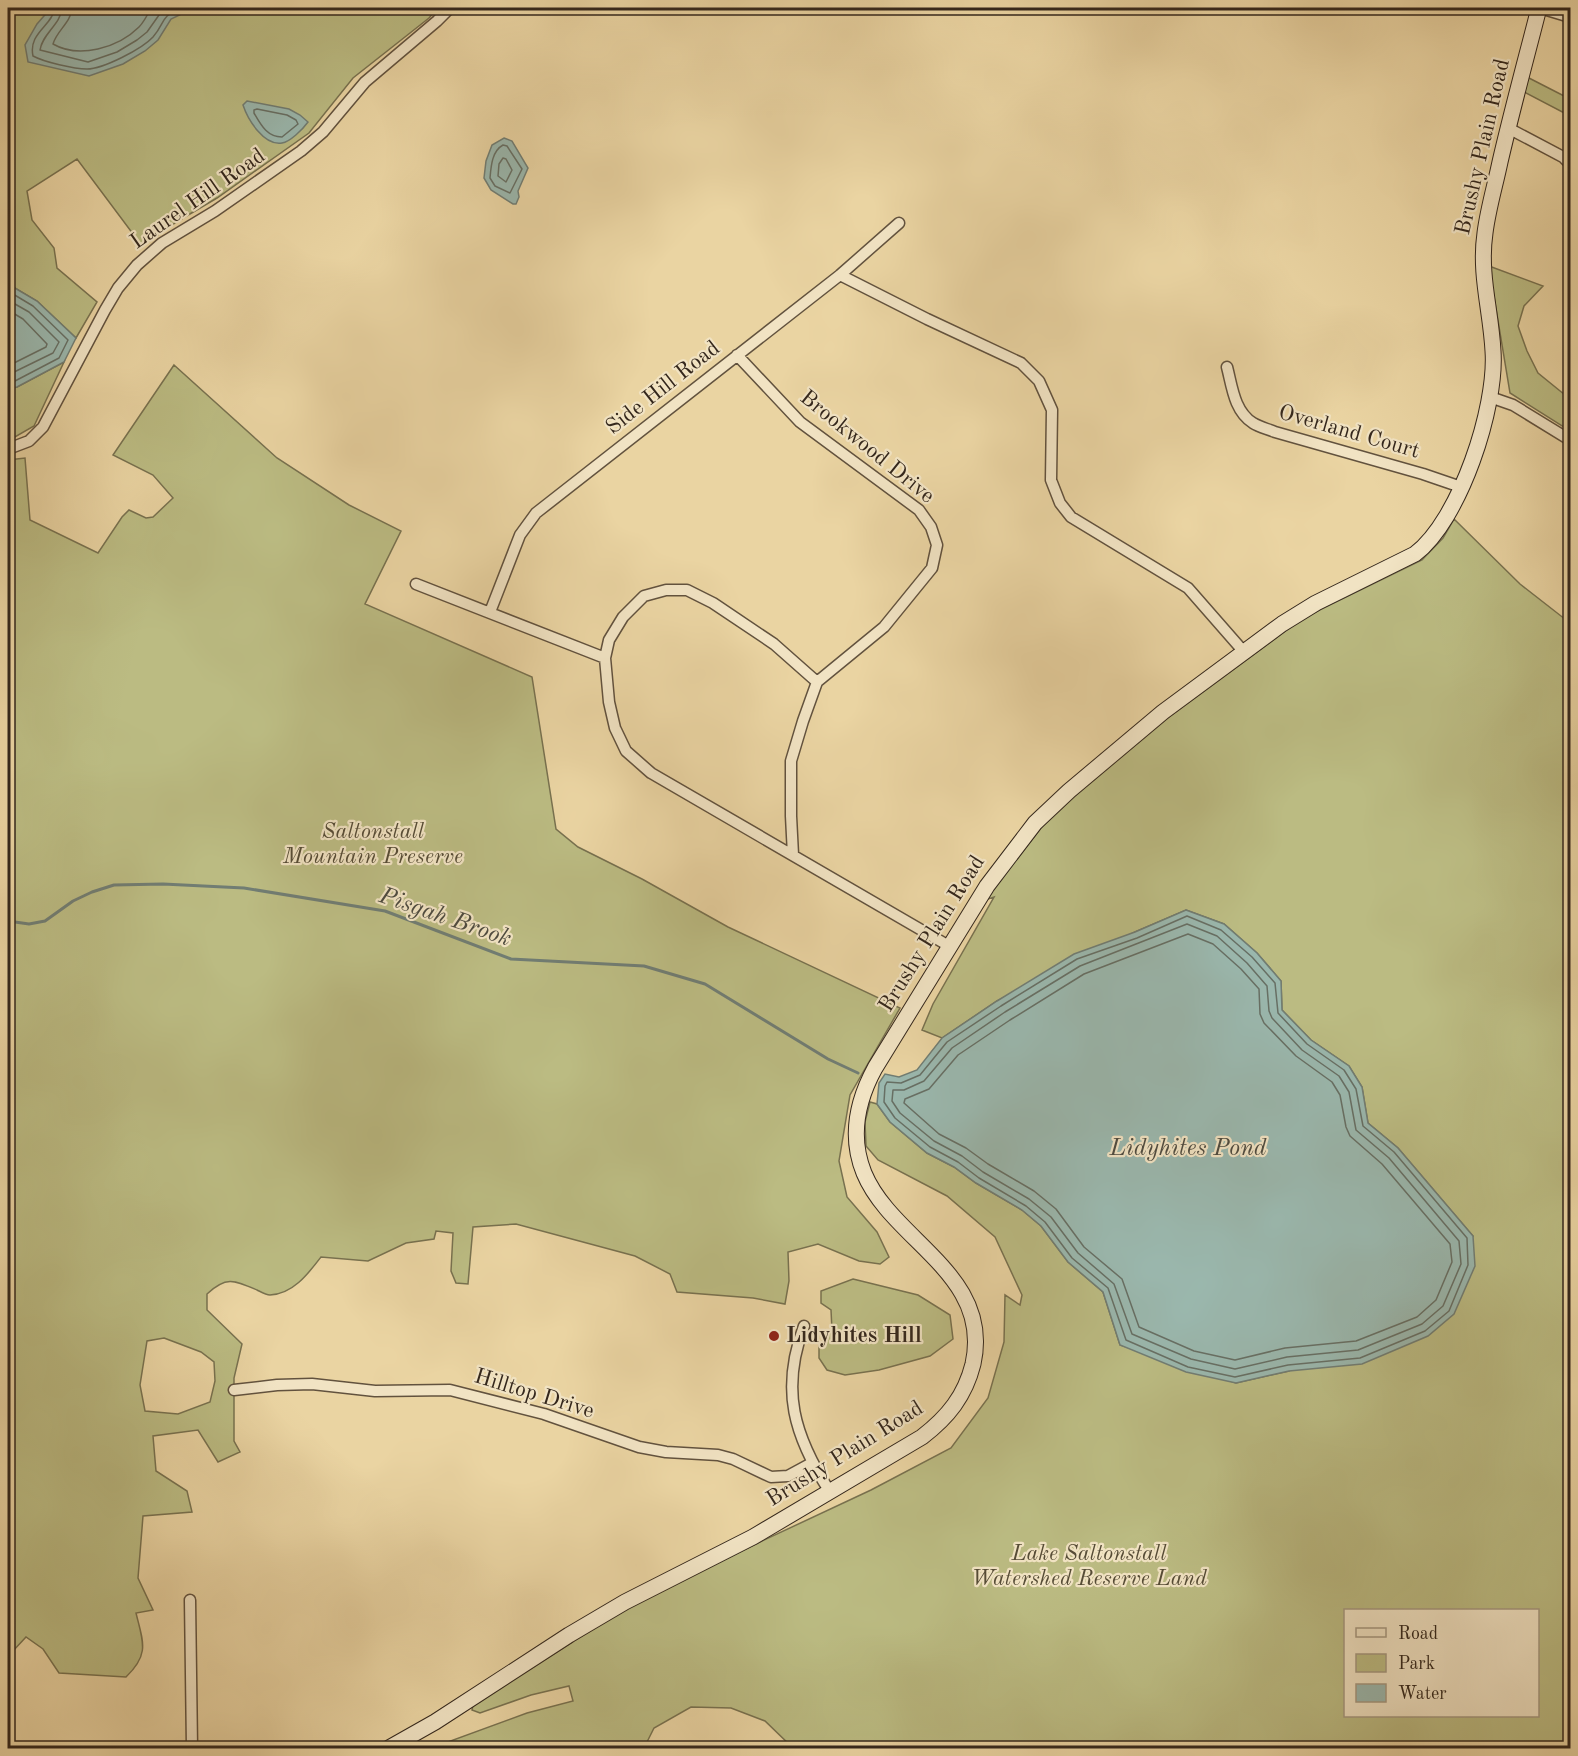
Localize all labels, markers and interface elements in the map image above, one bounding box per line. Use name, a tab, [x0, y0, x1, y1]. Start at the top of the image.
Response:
street label: Brushy Plain Road	[1452, 57, 1514, 237]
street label: Laurel Hill Road	[127, 144, 269, 254]
street label: Side Hill Road	[602, 337, 724, 439]
street label: Brookwood Drive	[796, 386, 938, 508]
street label: Overland Court	[1276, 401, 1422, 463]
park label: Saltonstall Mountain Preserve	[282, 821, 463, 868]
street label: Brushy Plain Road	[875, 852, 989, 1016]
water label: Pisgah Brook	[375, 884, 514, 952]
water label: Lidyhites Pond	[1108, 1137, 1267, 1161]
place label: Lidyhites Hill	[786, 1325, 922, 1347]
marker: Lidyhites Hill	[767, 1329, 781, 1343]
street label: Hilltop Drive	[471, 1365, 597, 1423]
street label: Brushy Plain Road	[763, 1397, 927, 1511]
park label: Lake Saltonstall Watershed Reserve Land	[971, 1543, 1207, 1590]
legend	[1344, 1609, 1539, 1717]
text: Road	[1398, 1625, 1438, 1643]
text: Park	[1398, 1655, 1435, 1673]
text: Water	[1398, 1685, 1447, 1703]

